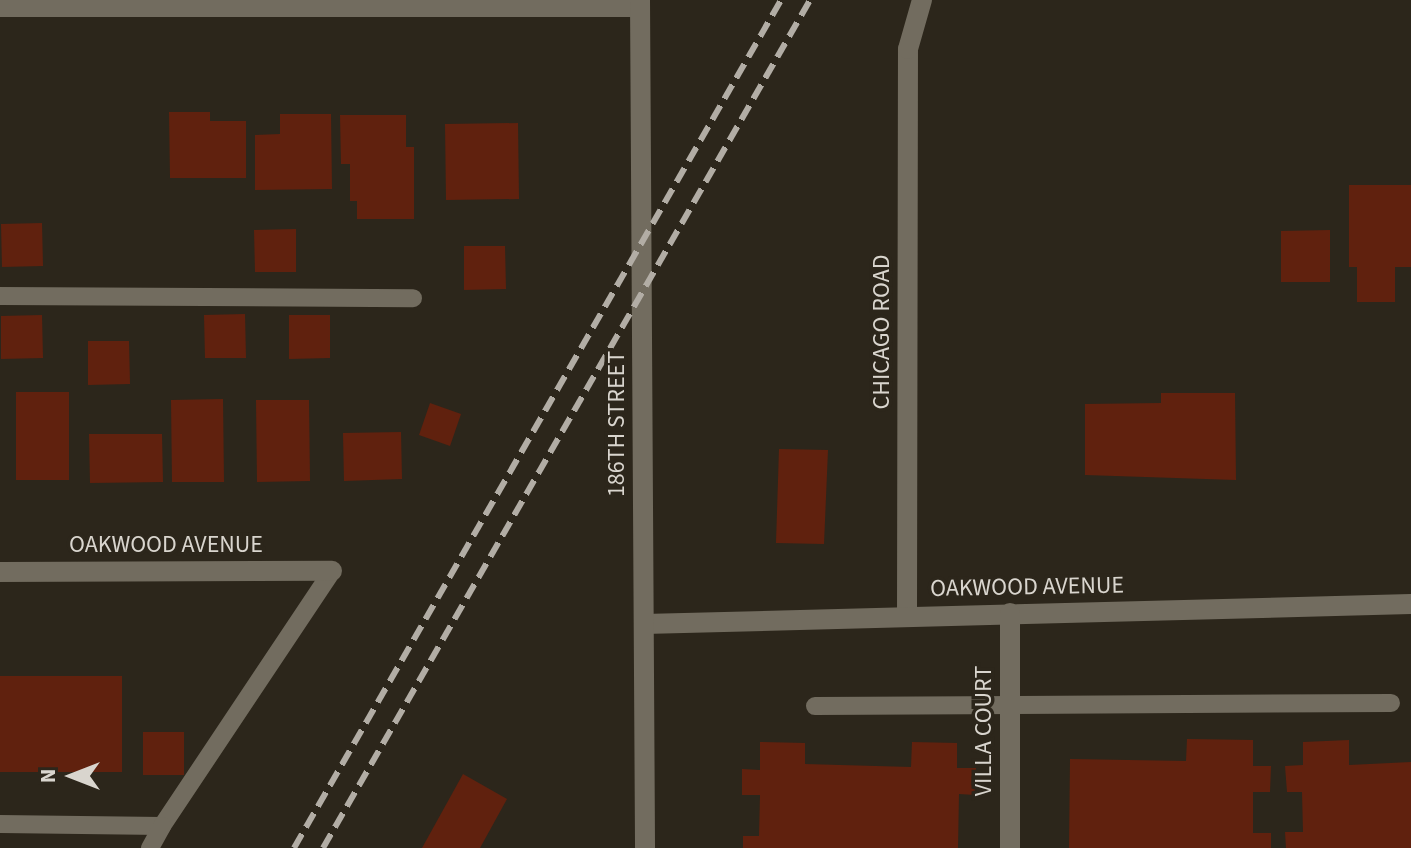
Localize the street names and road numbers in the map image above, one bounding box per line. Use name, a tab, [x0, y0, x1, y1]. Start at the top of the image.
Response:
street label: CHICAGO ROAD	[868, 255, 896, 409]
street label: 186TH STREET	[603, 351, 631, 497]
street label: OAKWOOD AVENUE	[69, 531, 263, 559]
street label: OAKWOOD AVENUE	[930, 571, 1124, 603]
street label: VILLA COURT	[970, 666, 998, 796]

